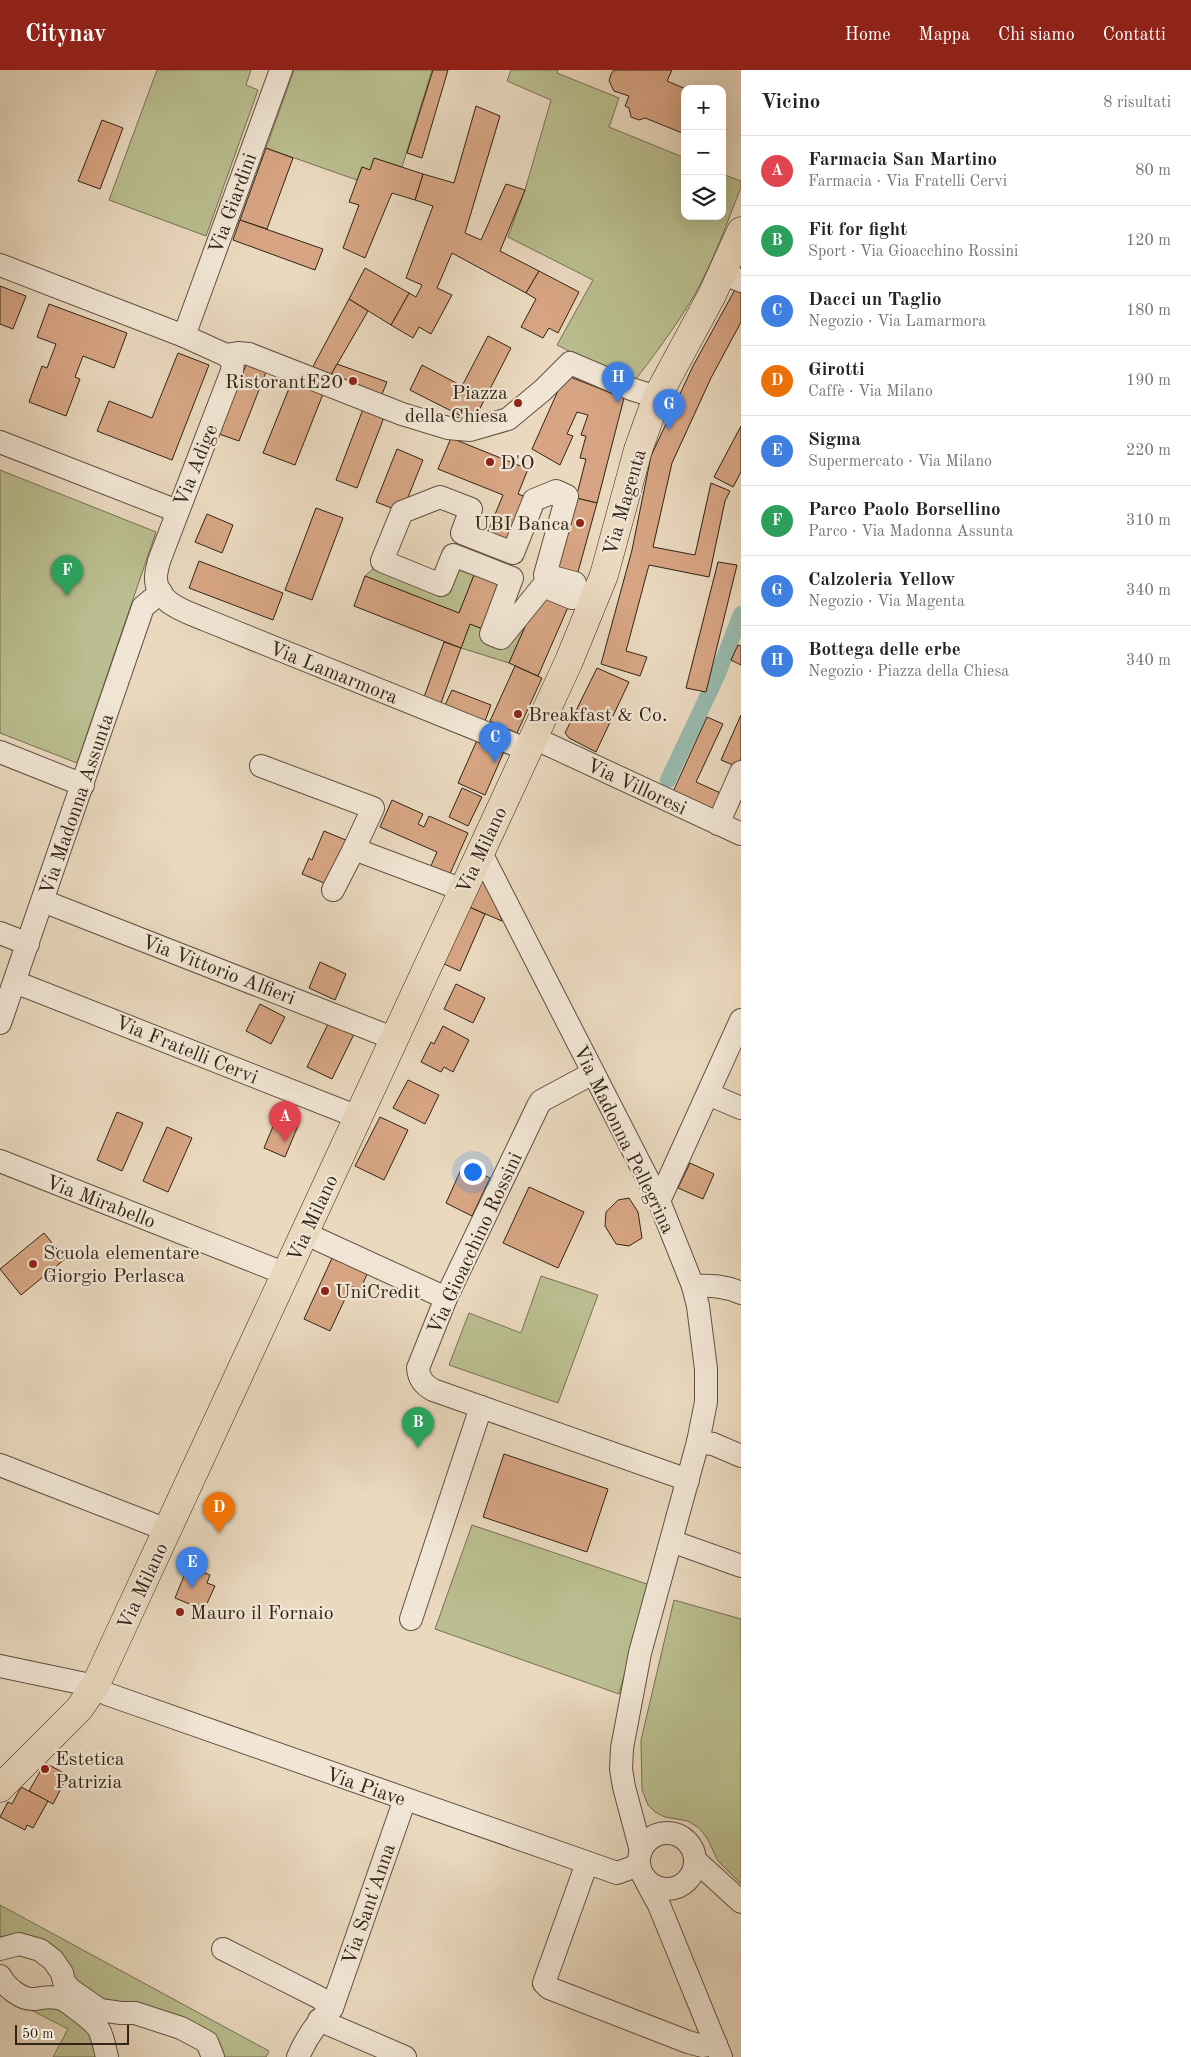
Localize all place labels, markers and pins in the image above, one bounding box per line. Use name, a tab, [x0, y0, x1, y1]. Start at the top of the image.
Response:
pin: H	[602, 362, 634, 403]
place label: RistorantE20	[225, 373, 343, 393]
marker: RistorantE20	[347, 375, 359, 387]
place label: Piazza della Chiesa	[405, 384, 508, 427]
pin: G	[653, 389, 685, 430]
marker: Piazza della Chiesa	[512, 397, 524, 409]
place label: D'O	[500, 454, 534, 474]
marker: D'O	[484, 456, 496, 468]
place label: UBI Banca	[474, 515, 570, 535]
marker: UBI Banca	[574, 517, 586, 529]
pin: F	[51, 555, 83, 596]
place label: Breakfast & Co.	[528, 706, 667, 726]
marker: Breakfast & Co.	[512, 708, 524, 720]
pin: C	[479, 722, 511, 763]
pin: A	[269, 1101, 301, 1142]
place label: Scuola elementare Giorgio Perlasca	[43, 1244, 200, 1287]
marker: Scuola elementare Giorgio Perlasca	[27, 1258, 39, 1270]
place label: UniCredit	[335, 1283, 420, 1303]
marker: UniCredit	[319, 1285, 331, 1297]
pin: B	[402, 1407, 434, 1448]
pin: D	[203, 1492, 235, 1533]
pin: E	[176, 1547, 208, 1588]
place label: Mauro il Fornaio	[190, 1604, 334, 1624]
marker: Mauro il Fornaio	[174, 1606, 186, 1618]
place label: Estetica Patrizia	[55, 1750, 125, 1793]
marker: Estetica Patrizia	[39, 1763, 51, 1775]

